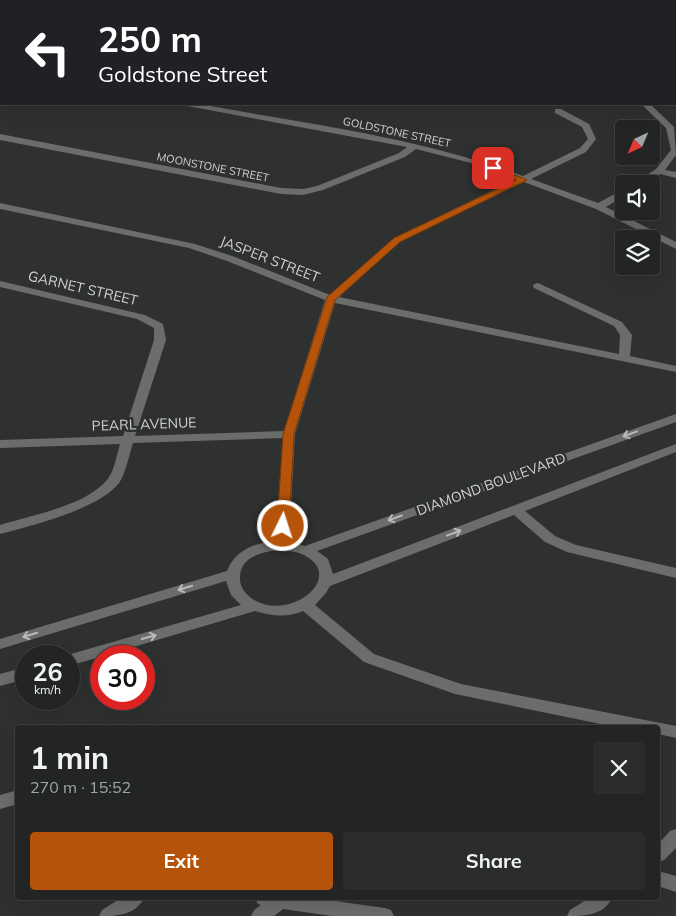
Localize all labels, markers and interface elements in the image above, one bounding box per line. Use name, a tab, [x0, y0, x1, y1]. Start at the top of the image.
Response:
text: 250 m	[98, 17, 202, 61]
icon: left	[15, 20, 80, 85]
text: Goldstone Street	[98, 60, 267, 88]
street label: GOLDSTONE STREET	[342, 114, 453, 150]
north arrow	[615, 120, 660, 165]
map controls	[615, 120, 660, 275]
pin	[472, 147, 514, 189]
street label: MOONSTONE STREET	[156, 149, 271, 185]
icon: arrive	[479, 154, 507, 182]
button: sound	[615, 175, 660, 220]
button: layers	[615, 230, 660, 275]
street label: JASPER STREET	[217, 232, 323, 287]
street label: GARNET STREET	[26, 267, 140, 310]
street label: PEARL AVENUE	[91, 413, 197, 435]
one-way arrow	[623, 430, 638, 439]
street label: DIAMOND BOULEVARD	[414, 449, 568, 519]
position arrow	[256, 499, 308, 551]
one-way arrow	[387, 514, 403, 523]
one-way arrow	[446, 528, 461, 537]
one-way arrow	[178, 584, 194, 594]
one-way arrow	[22, 631, 38, 641]
one-way arrow	[141, 631, 157, 641]
speed limit sign: 30	[90, 645, 155, 710]
text: 26	[32, 656, 63, 687]
text: km/h	[34, 682, 61, 697]
text: 1 min	[30, 739, 109, 777]
button: close	[593, 742, 645, 794]
text: 270 m · 15:52	[30, 777, 131, 797]
button: Exit	[30, 832, 333, 890]
button: Share	[343, 832, 645, 890]

